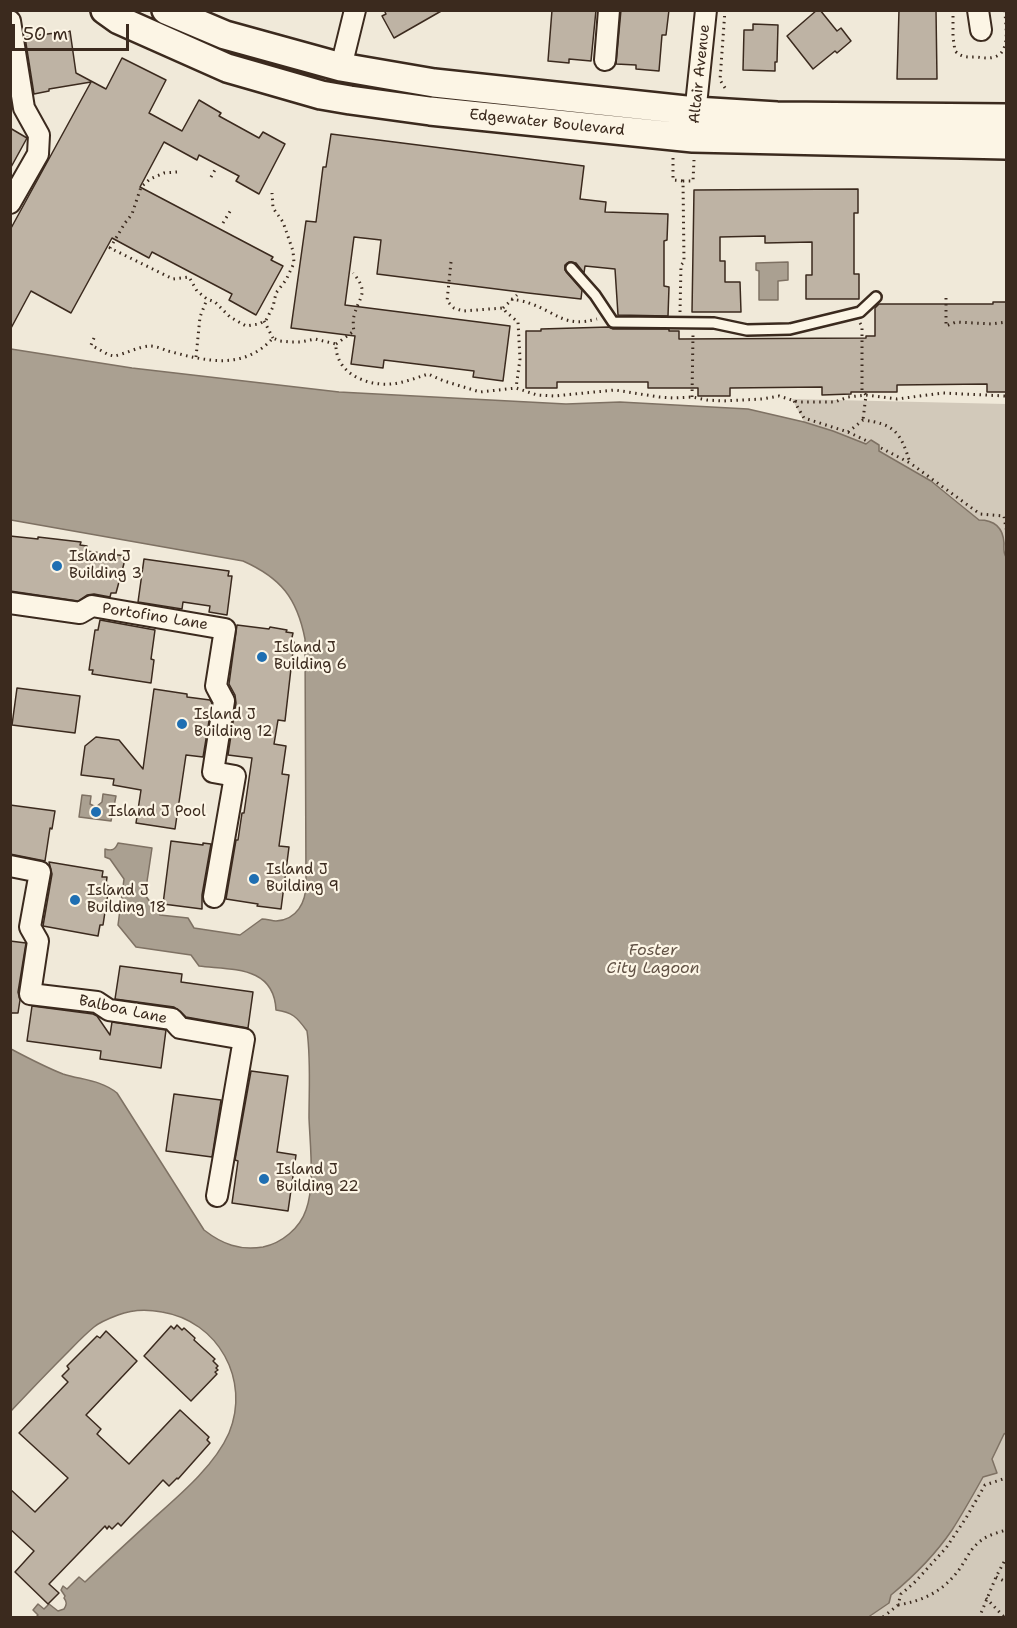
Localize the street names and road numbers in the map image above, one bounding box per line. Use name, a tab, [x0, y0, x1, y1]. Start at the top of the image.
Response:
street label: Altair Avenue	[686, 23, 714, 125]
street label: Edgewater Boulevard	[468, 106, 626, 140]
street label: Portofino Lane	[101, 600, 209, 634]
street label: Balboa Lane	[77, 992, 169, 1028]

